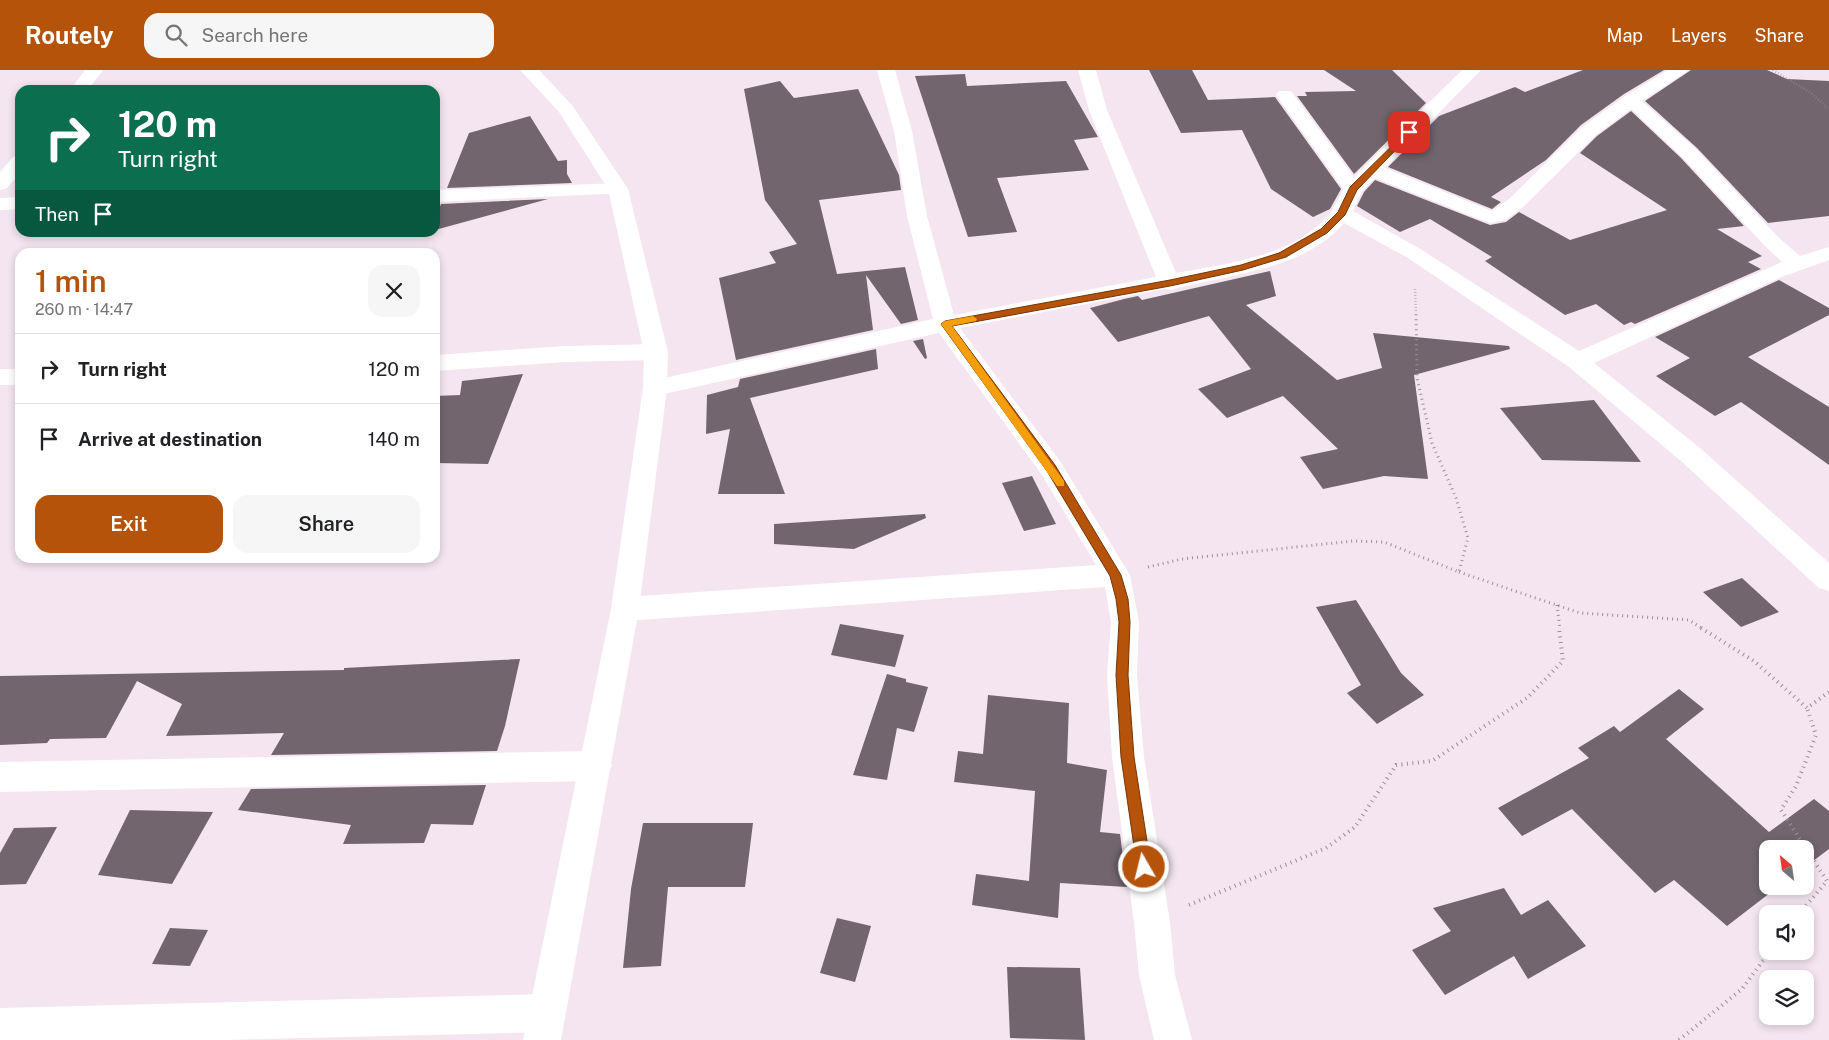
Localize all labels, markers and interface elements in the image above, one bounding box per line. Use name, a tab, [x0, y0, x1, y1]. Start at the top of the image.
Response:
search box	[144, 13, 494, 58]
text: Routely	[25, 21, 114, 49]
icon: search	[162, 21, 190, 49]
text: Search here	[202, 24, 308, 46]
text: Map	[1607, 25, 1643, 46]
text: Layers	[1671, 25, 1727, 46]
text: Share	[1755, 25, 1804, 46]
text: 120 m	[118, 104, 217, 145]
icon: right	[35, 105, 100, 170]
pin	[1388, 111, 1430, 153]
icon: arrive	[1395, 118, 1423, 146]
text: Turn right	[118, 146, 218, 172]
icon: arrive	[89, 200, 117, 228]
text: Then	[35, 203, 79, 225]
text: 1 min	[35, 263, 106, 299]
button: close	[368, 265, 420, 317]
text: 260 m · 14:47	[35, 300, 133, 319]
icon: right	[35, 355, 63, 383]
text: Turn right	[78, 358, 167, 380]
text: 120 m	[368, 358, 420, 380]
icon: arrive	[35, 425, 63, 453]
text: Arrive at destination	[78, 428, 262, 450]
text: 140 m	[368, 428, 420, 450]
button: Exit	[35, 495, 223, 553]
button: Share	[233, 495, 420, 553]
position arrow	[1117, 840, 1169, 892]
north arrow	[1759, 840, 1814, 895]
map controls	[1759, 840, 1814, 1025]
button: sound	[1759, 905, 1814, 960]
button: layers	[1759, 970, 1814, 1025]

